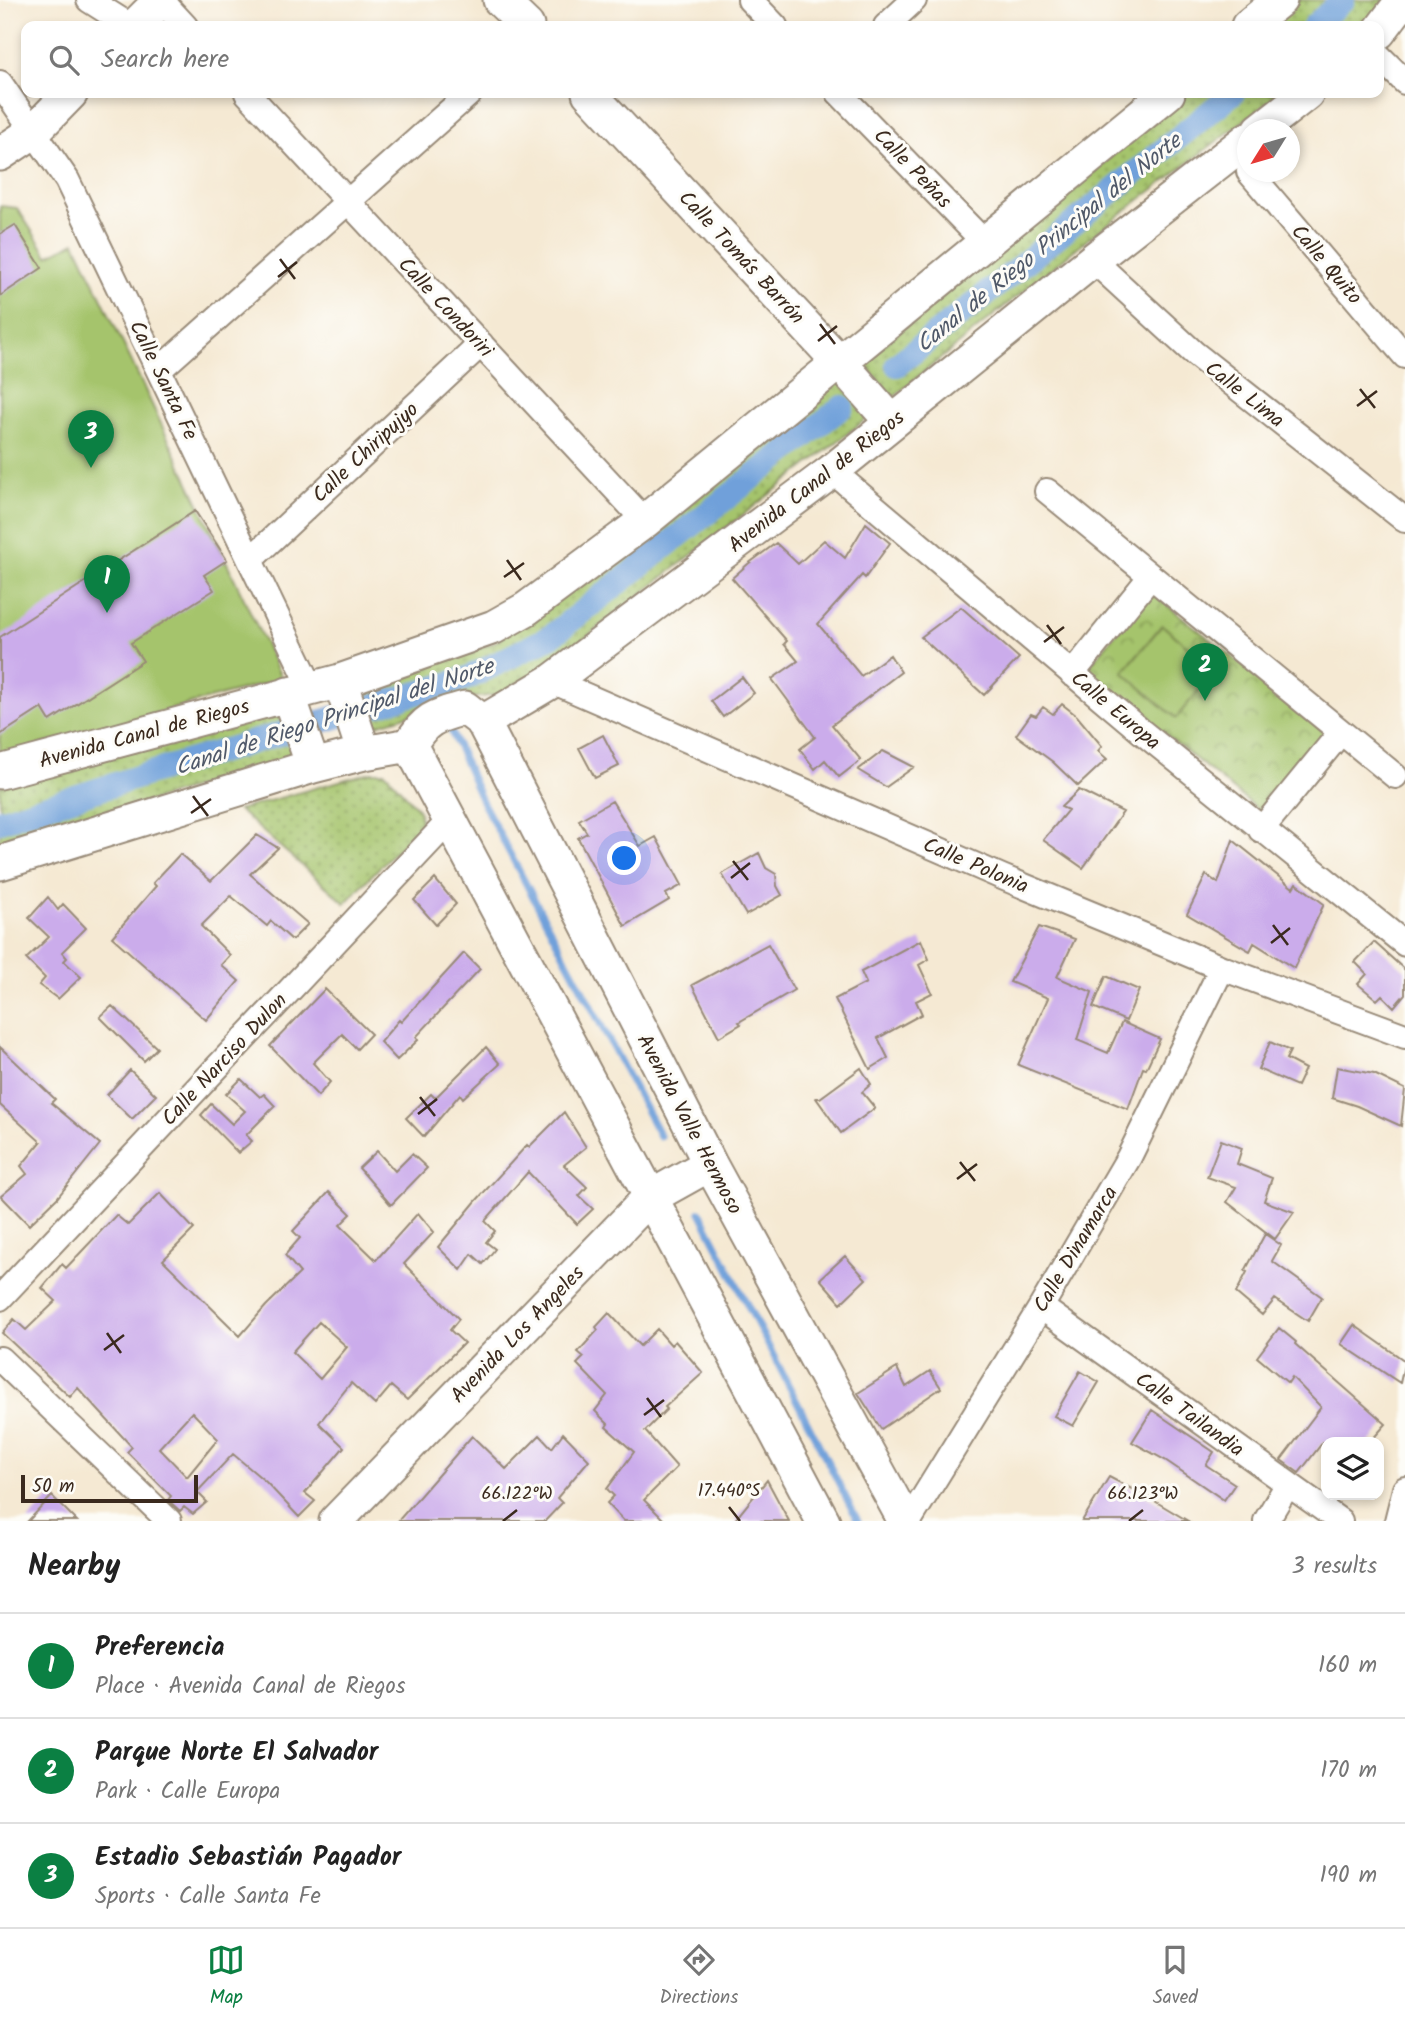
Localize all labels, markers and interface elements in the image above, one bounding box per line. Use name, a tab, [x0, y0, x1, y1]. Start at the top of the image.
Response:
search box	[21, 21, 1384, 98]
text: Search here	[101, 39, 229, 81]
icon: search	[45, 41, 83, 79]
north arrow	[1237, 119, 1300, 182]
street label: Calle Peñas	[865, 121, 959, 217]
water label: Canal de Riego Principal del Norte	[909, 123, 1192, 362]
street label: Calle Tomás Barrón	[670, 183, 812, 333]
street label: Calle Quito	[1282, 217, 1370, 313]
street label: Calle Condoriri	[389, 250, 501, 367]
street label: Calle Santa Fe	[119, 315, 206, 447]
street label: Calle Lima	[1197, 353, 1291, 437]
street label: Calle Chiripujyo	[305, 395, 427, 512]
street label: Avenida Canal de Riegos	[721, 402, 912, 562]
pin: 3	[68, 410, 114, 468]
pin: 1	[84, 555, 130, 613]
pin: 2	[1182, 643, 1228, 701]
water label: Canal de Riego Principal del Norte	[171, 649, 501, 786]
street label: Calle Europa	[1063, 663, 1168, 759]
street label: Avenida Canal de Riegos	[36, 690, 253, 778]
street label: Calle Polonia	[917, 829, 1034, 903]
your location	[607, 841, 641, 875]
street label: Calle Narciso Dulon	[154, 986, 296, 1134]
street label: Avenida Valle Hermoso	[627, 1028, 750, 1221]
street label: Calle Dinamarca	[1025, 1180, 1127, 1320]
street label: Avenida Los Angeles	[443, 1258, 593, 1412]
street label: Calle Tailandia	[1128, 1364, 1251, 1466]
map controls	[1321, 1437, 1384, 1500]
button: layers	[1321, 1437, 1384, 1500]
scale bar	[21, 1472, 198, 1504]
text: 50 m	[32, 1472, 74, 1502]
text: 17.440°S	[698, 1477, 761, 1506]
text: 66.122°W	[481, 1480, 553, 1509]
text: 66.123°W	[1108, 1480, 1178, 1509]
text: Nearby	[28, 1543, 120, 1591]
text: 3 results	[1291, 1549, 1377, 1585]
text: Preferencia	[95, 1627, 225, 1669]
text: 1	[48, 1648, 54, 1684]
text: 160 m	[1318, 1648, 1377, 1684]
text: Place · Avenida Canal de Riegos	[95, 1669, 406, 1705]
text: Parque Norte El Salvador	[95, 1732, 378, 1774]
text: 2	[44, 1753, 58, 1789]
text: 170 m	[1320, 1753, 1377, 1789]
text: Park · Calle Europa	[95, 1774, 280, 1810]
text: Estadio Sebastián Pagador	[95, 1837, 401, 1879]
text: 3	[45, 1858, 57, 1894]
text: 190 m	[1320, 1858, 1377, 1894]
text: Sports · Calle Santa Fe	[95, 1879, 321, 1915]
tab: Map	[207, 1941, 245, 2013]
tab: Directions	[660, 1941, 738, 2013]
tab: Saved	[1153, 1941, 1198, 2013]

